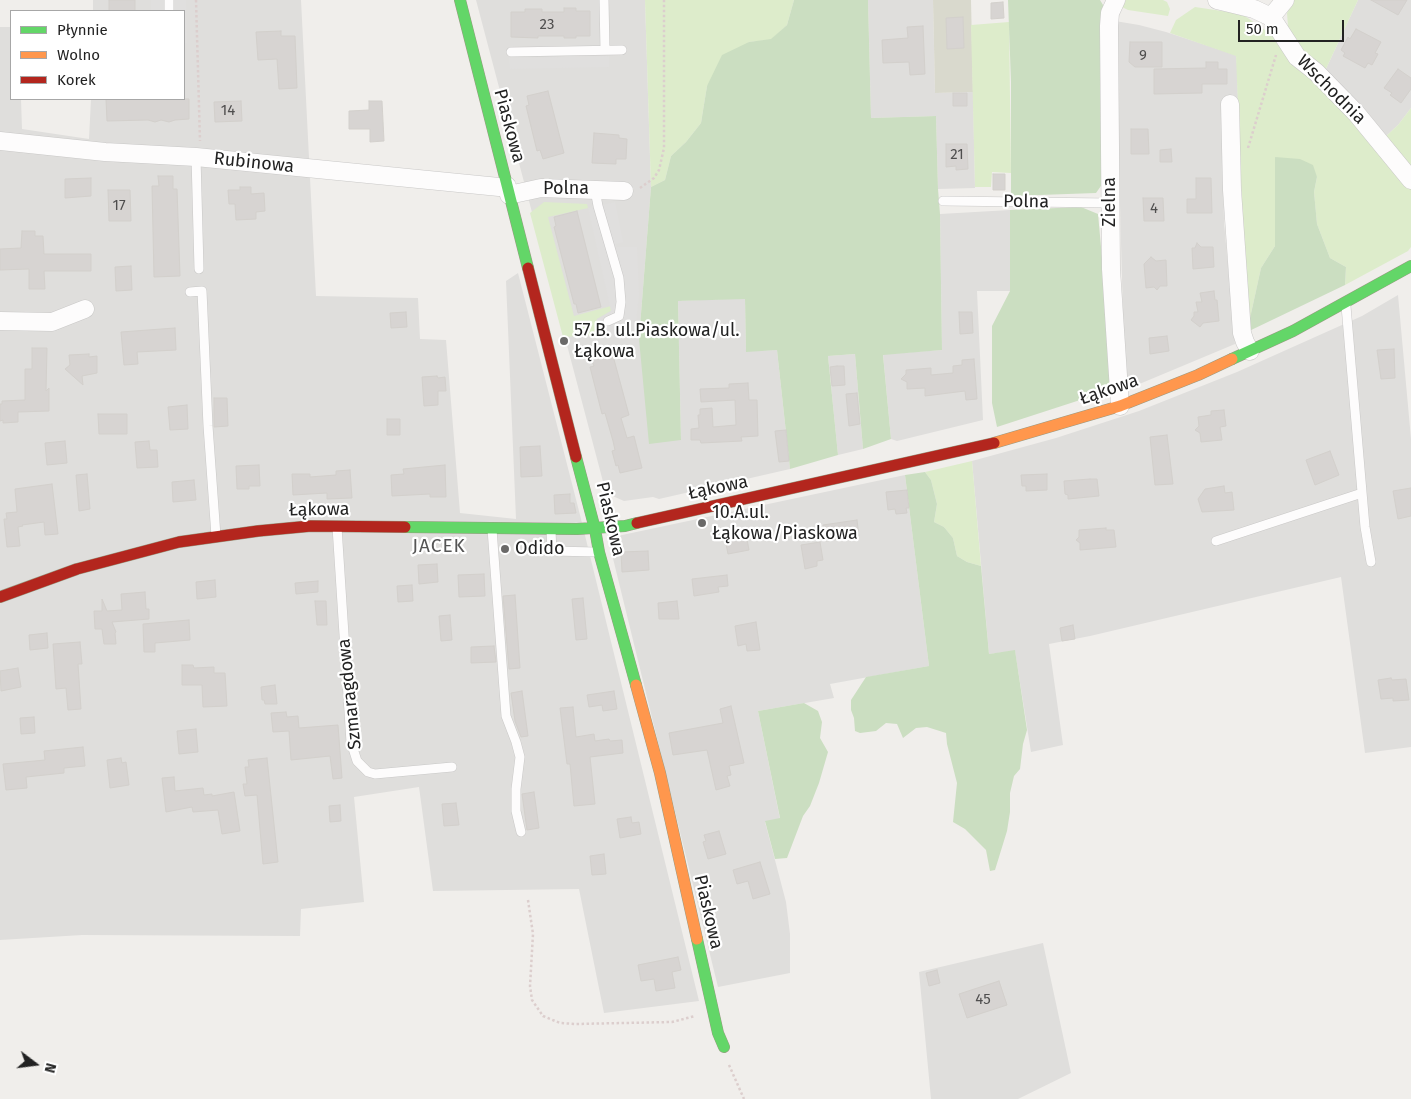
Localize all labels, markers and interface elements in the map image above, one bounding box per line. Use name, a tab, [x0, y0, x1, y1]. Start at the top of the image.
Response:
legend	[10, 10, 185, 100]
scale bar	[1241, 10, 1347, 42]
house number: 23	[540, 16, 554, 34]
text: 50 m	[1246, 20, 1279, 38]
text: Płynnie	[57, 21, 108, 39]
text: Wolno	[57, 46, 100, 64]
house number: 9	[1139, 47, 1147, 65]
street label: Wschodnia	[1292, 51, 1370, 129]
text: Korek	[57, 71, 96, 89]
street label: Piaskowa	[489, 87, 529, 165]
house number: 14	[221, 102, 235, 120]
house number: 21	[950, 146, 964, 164]
street label: Rubinowa	[213, 148, 295, 178]
street label: Zielna	[1099, 177, 1121, 227]
street label: Polna	[543, 178, 589, 200]
street label: Polna	[1003, 191, 1049, 213]
house number: 17	[112, 197, 126, 215]
house number: 4	[1150, 200, 1158, 218]
place label: 57.B. ul.Piaskowa/ul. Łąkowa	[574, 320, 740, 362]
marker: 57.B. ul.Piaskowa/ul. Łąkowa	[558, 335, 570, 347]
street label: Łąkowa	[1077, 370, 1141, 410]
street label: Łąkowa	[686, 471, 750, 505]
street label: Piaskowa	[591, 480, 629, 558]
street label: Łąkowa	[288, 499, 350, 521]
place label: 10.A.ul. Łąkowa/Piaskowa	[712, 502, 858, 544]
marker: 10.A.ul. Łąkowa/Piaskowa	[696, 517, 708, 529]
district label: JACEK	[412, 536, 466, 558]
place label: Odido	[515, 538, 565, 560]
marker: Odido	[499, 543, 511, 555]
street label: Szmaragdowa	[333, 637, 367, 751]
street label: Piaskowa	[689, 873, 727, 951]
house number: 45	[975, 991, 991, 1009]
north arrow	[10, 1039, 60, 1089]
text: N	[41, 1061, 59, 1075]

